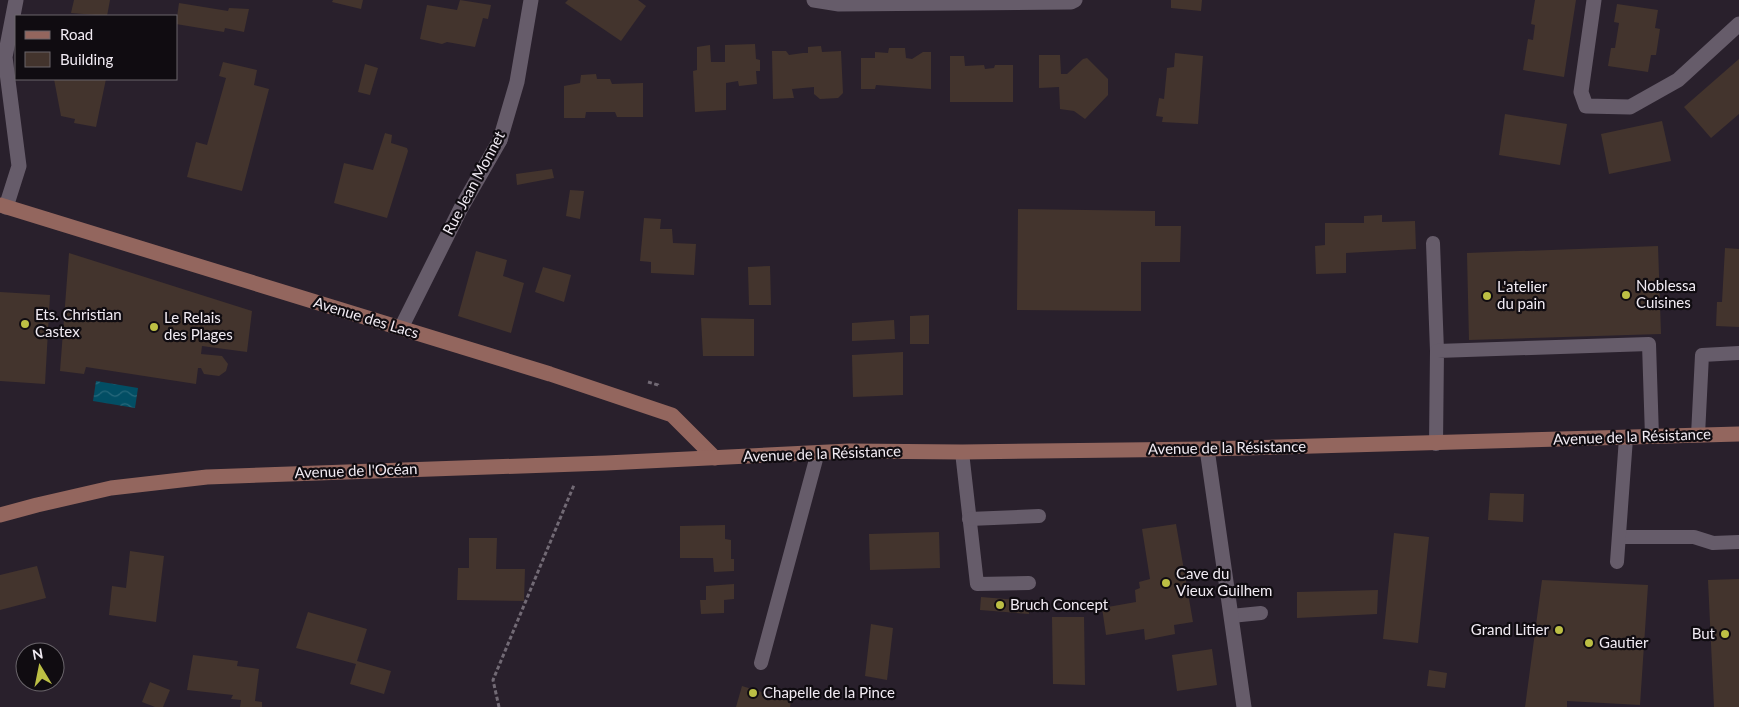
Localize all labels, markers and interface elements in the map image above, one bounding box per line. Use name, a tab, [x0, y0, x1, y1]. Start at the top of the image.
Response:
legend	[15, 15, 178, 80]
text: Road	[60, 25, 93, 43]
text: Building	[60, 50, 113, 68]
street label: Rue Jean Monnet	[438, 127, 508, 237]
place label: Noblessa Cuisines	[1636, 276, 1696, 311]
place label: L'atelier du pain	[1497, 277, 1548, 312]
marker: Noblessa Cuisines	[1620, 289, 1632, 301]
marker: L'atelier du pain	[1481, 290, 1493, 302]
street label: Avenue des Lacs	[312, 293, 421, 342]
place label: Ets. Christian Castex	[35, 305, 122, 340]
place label: Le Relais des Plages	[164, 308, 233, 343]
marker: Ets. Christian Castex	[19, 318, 31, 330]
marker: Le Relais des Plages	[148, 321, 160, 333]
street label: Avenue de la Résistance	[1553, 424, 1711, 448]
street label: Avenue de la Résistance	[1148, 437, 1306, 457]
street label: Avenue de la Résistance	[743, 441, 901, 465]
street label: Avenue de l'Océan	[294, 459, 418, 481]
place label: Cave du Vieux Guilhem	[1176, 564, 1272, 599]
marker: Cave du Vieux Guilhem	[1160, 577, 1172, 589]
place label: Bruch Concept	[1010, 595, 1109, 613]
marker: Bruch Concept	[994, 599, 1006, 611]
place label: Grand Litier	[1471, 620, 1550, 638]
marker: Grand Litier	[1553, 624, 1565, 636]
place label: But	[1692, 624, 1716, 642]
marker: But	[1719, 628, 1731, 640]
place label: Gautier	[1599, 633, 1649, 651]
marker: Gautier	[1583, 637, 1595, 649]
north arrow	[15, 642, 65, 692]
text: N	[31, 644, 44, 663]
place label: Chapelle de la Pince	[763, 683, 895, 701]
marker: Chapelle de la Pince	[747, 687, 759, 699]

